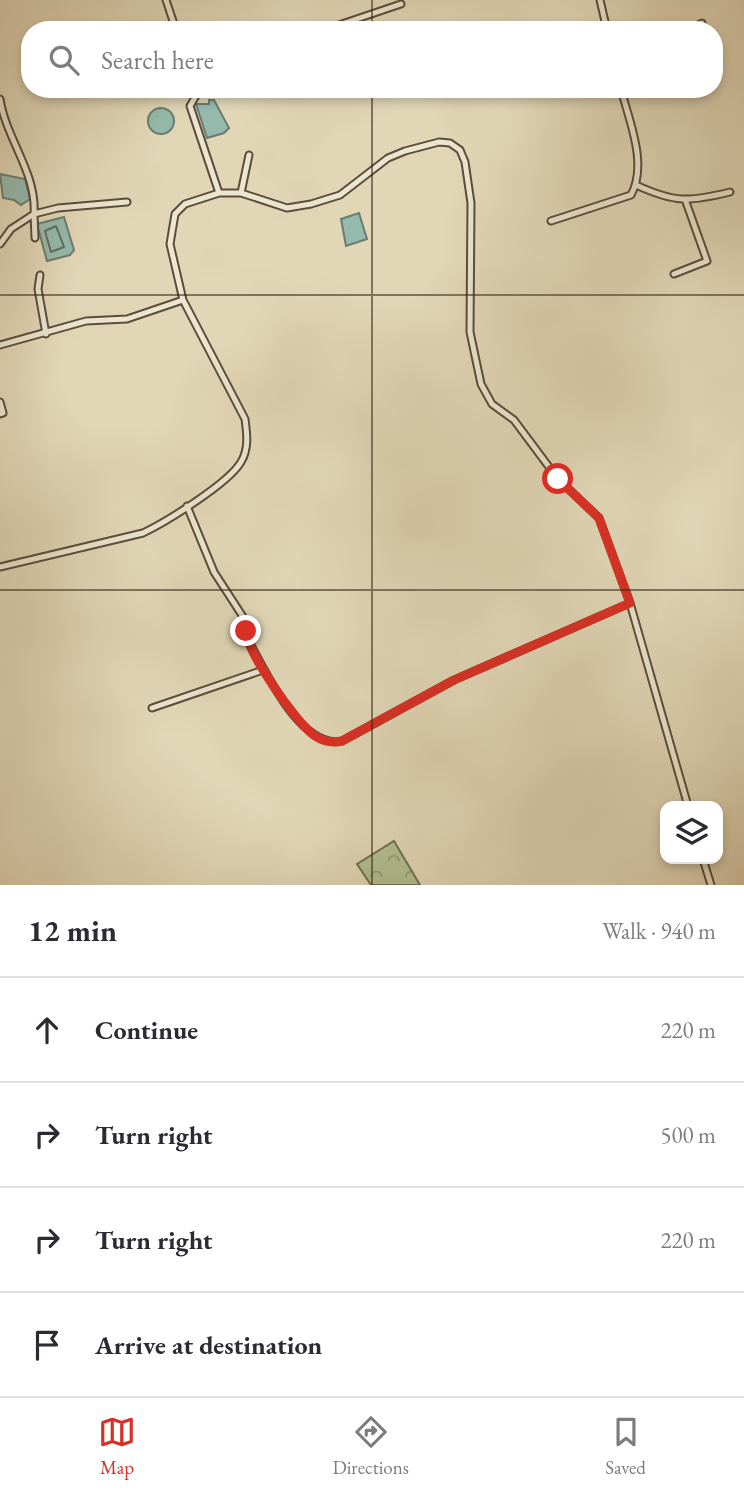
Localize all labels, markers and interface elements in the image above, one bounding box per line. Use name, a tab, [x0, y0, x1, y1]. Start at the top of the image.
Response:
search box	[21, 21, 723, 98]
icon: search	[45, 41, 83, 79]
text: Search here	[101, 43, 214, 77]
route start	[542, 463, 573, 494]
route end	[230, 615, 261, 646]
map controls	[660, 801, 723, 864]
button: layers	[660, 801, 723, 864]
text: 12 min	[28, 911, 117, 950]
text: Walk · 940 m	[602, 916, 716, 946]
icon: ahead	[28, 1011, 66, 1049]
text: Continue	[95, 1013, 198, 1047]
text: 220 m	[660, 1015, 716, 1045]
icon: right	[28, 1116, 66, 1154]
text: Turn right	[95, 1118, 213, 1152]
text: 500 m	[660, 1120, 716, 1150]
icon: right	[28, 1221, 66, 1259]
text: Turn right	[95, 1223, 213, 1257]
text: 220 m	[660, 1225, 716, 1255]
icon: arrive	[28, 1326, 66, 1364]
text: Arrive at destination	[95, 1328, 322, 1362]
tab: Map	[98, 1413, 136, 1480]
tab: Directions	[332, 1413, 409, 1480]
tab: Saved	[605, 1413, 646, 1480]

